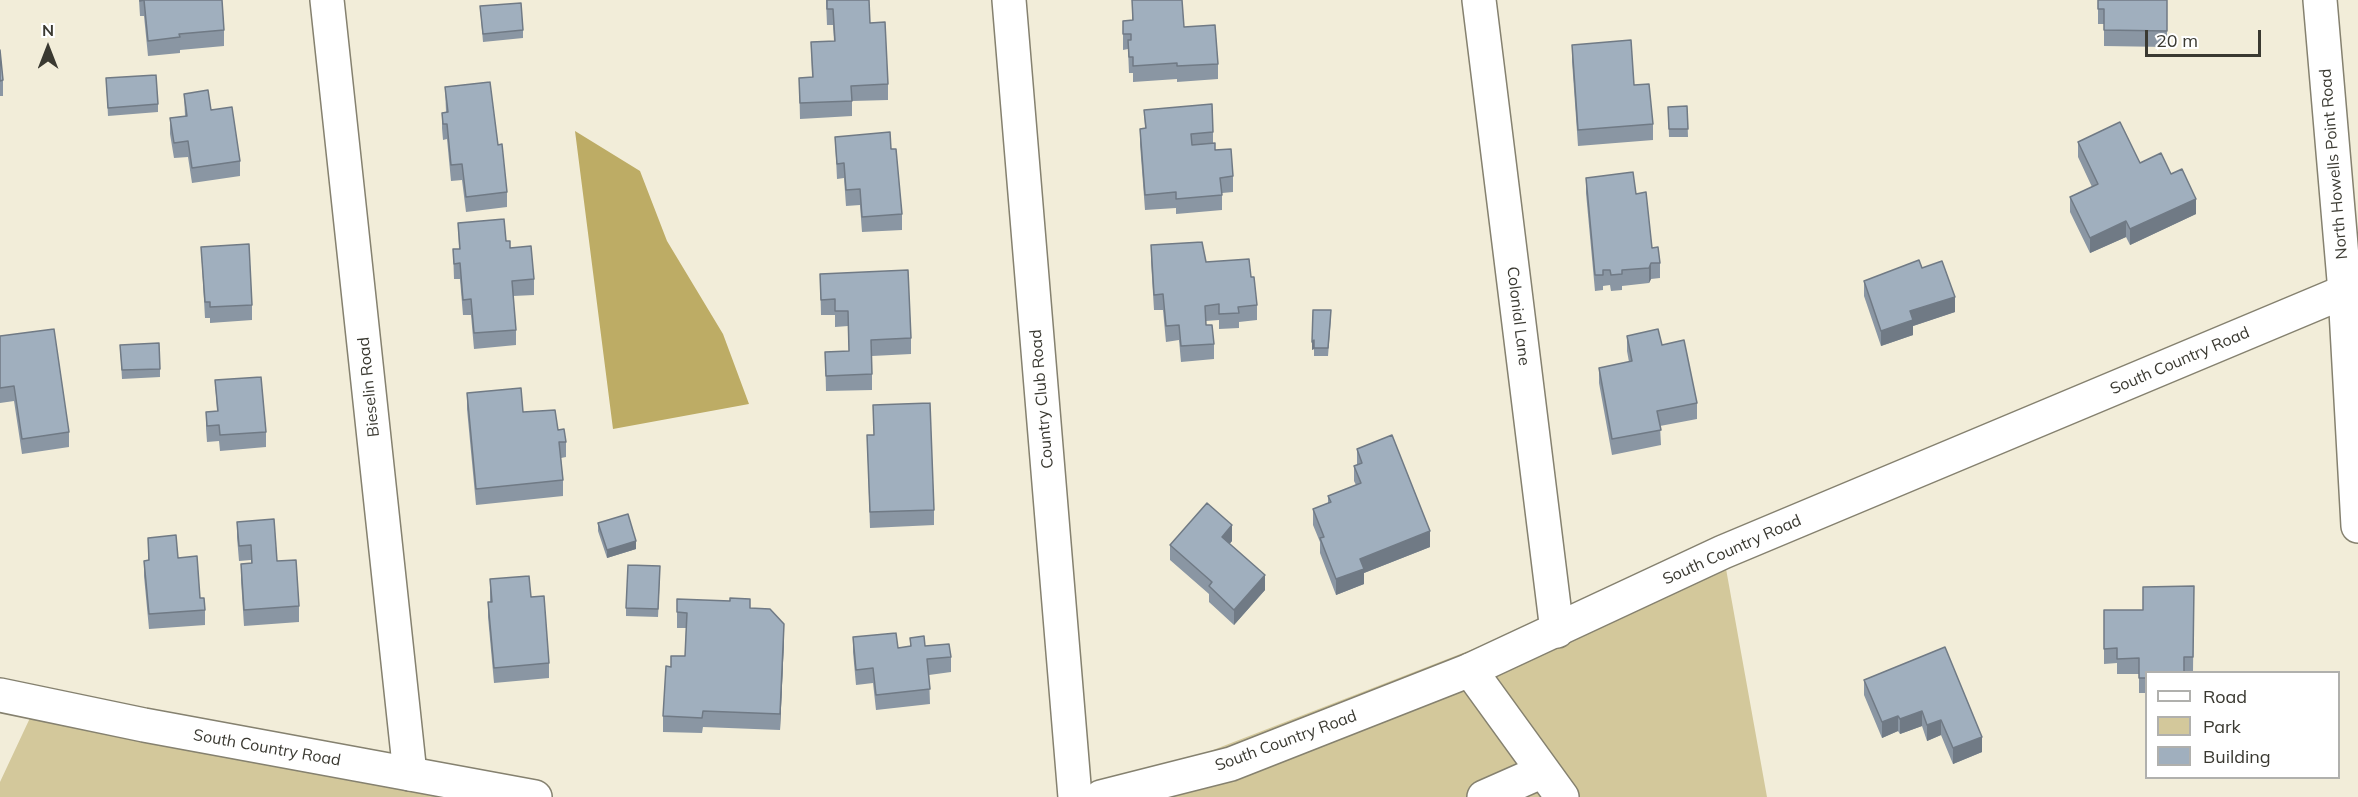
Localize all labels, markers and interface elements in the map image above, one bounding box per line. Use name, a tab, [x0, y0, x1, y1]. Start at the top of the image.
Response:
north arrow	[18, 18, 78, 78]
scale bar	[2148, 18, 2264, 56]
text: N	[42, 20, 54, 40]
text: 20 m	[2156, 29, 2198, 52]
street label: North Howells Point Road	[2316, 68, 2352, 260]
street label: Colonial Lane	[1502, 265, 1534, 367]
street label: South Country Road	[2107, 323, 2253, 399]
street label: Country Club Road	[1026, 329, 1058, 469]
street label: Bieselin Road	[354, 336, 384, 438]
street label: South Country Road	[1660, 511, 1804, 589]
legend	[2145, 671, 2340, 779]
text: Road	[2203, 685, 2247, 708]
street label: South Country Road	[1213, 706, 1359, 776]
text: Park	[2203, 715, 2241, 738]
street label: South Country Road	[192, 726, 342, 770]
text: Building	[2203, 745, 2271, 768]

